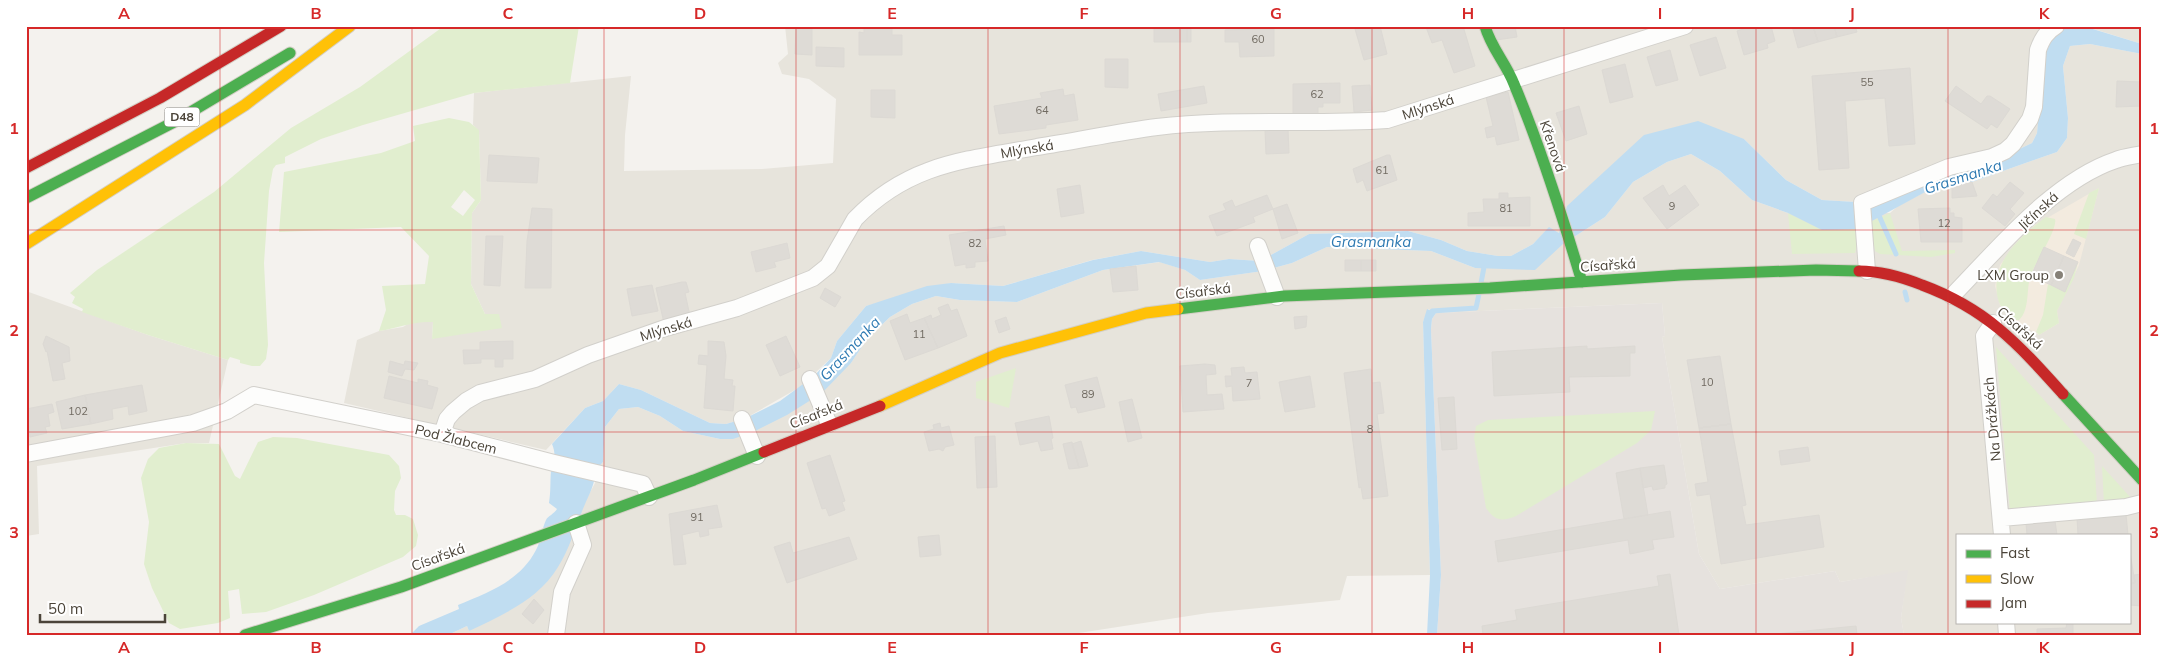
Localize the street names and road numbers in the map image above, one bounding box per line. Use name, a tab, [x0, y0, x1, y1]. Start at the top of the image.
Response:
street label: Mlýnská	[1400, 90, 1456, 124]
road number: D48	[164, 108, 200, 126]
street label: Křenová	[1536, 118, 1570, 174]
street label: Mlýnská	[999, 135, 1055, 163]
street label: Jičínská	[2014, 188, 2062, 234]
street label: Císařská	[1580, 254, 1636, 276]
street label: Císařská	[1174, 279, 1232, 303]
street label: Císařská	[1993, 303, 2047, 353]
street label: Mlýnská	[638, 313, 694, 345]
street label: Na Drážkách	[1979, 376, 2005, 462]
street label: Císařská	[787, 395, 845, 433]
street label: Pod Žlabcem	[413, 420, 499, 458]
street label: Císařská	[409, 539, 467, 575]

